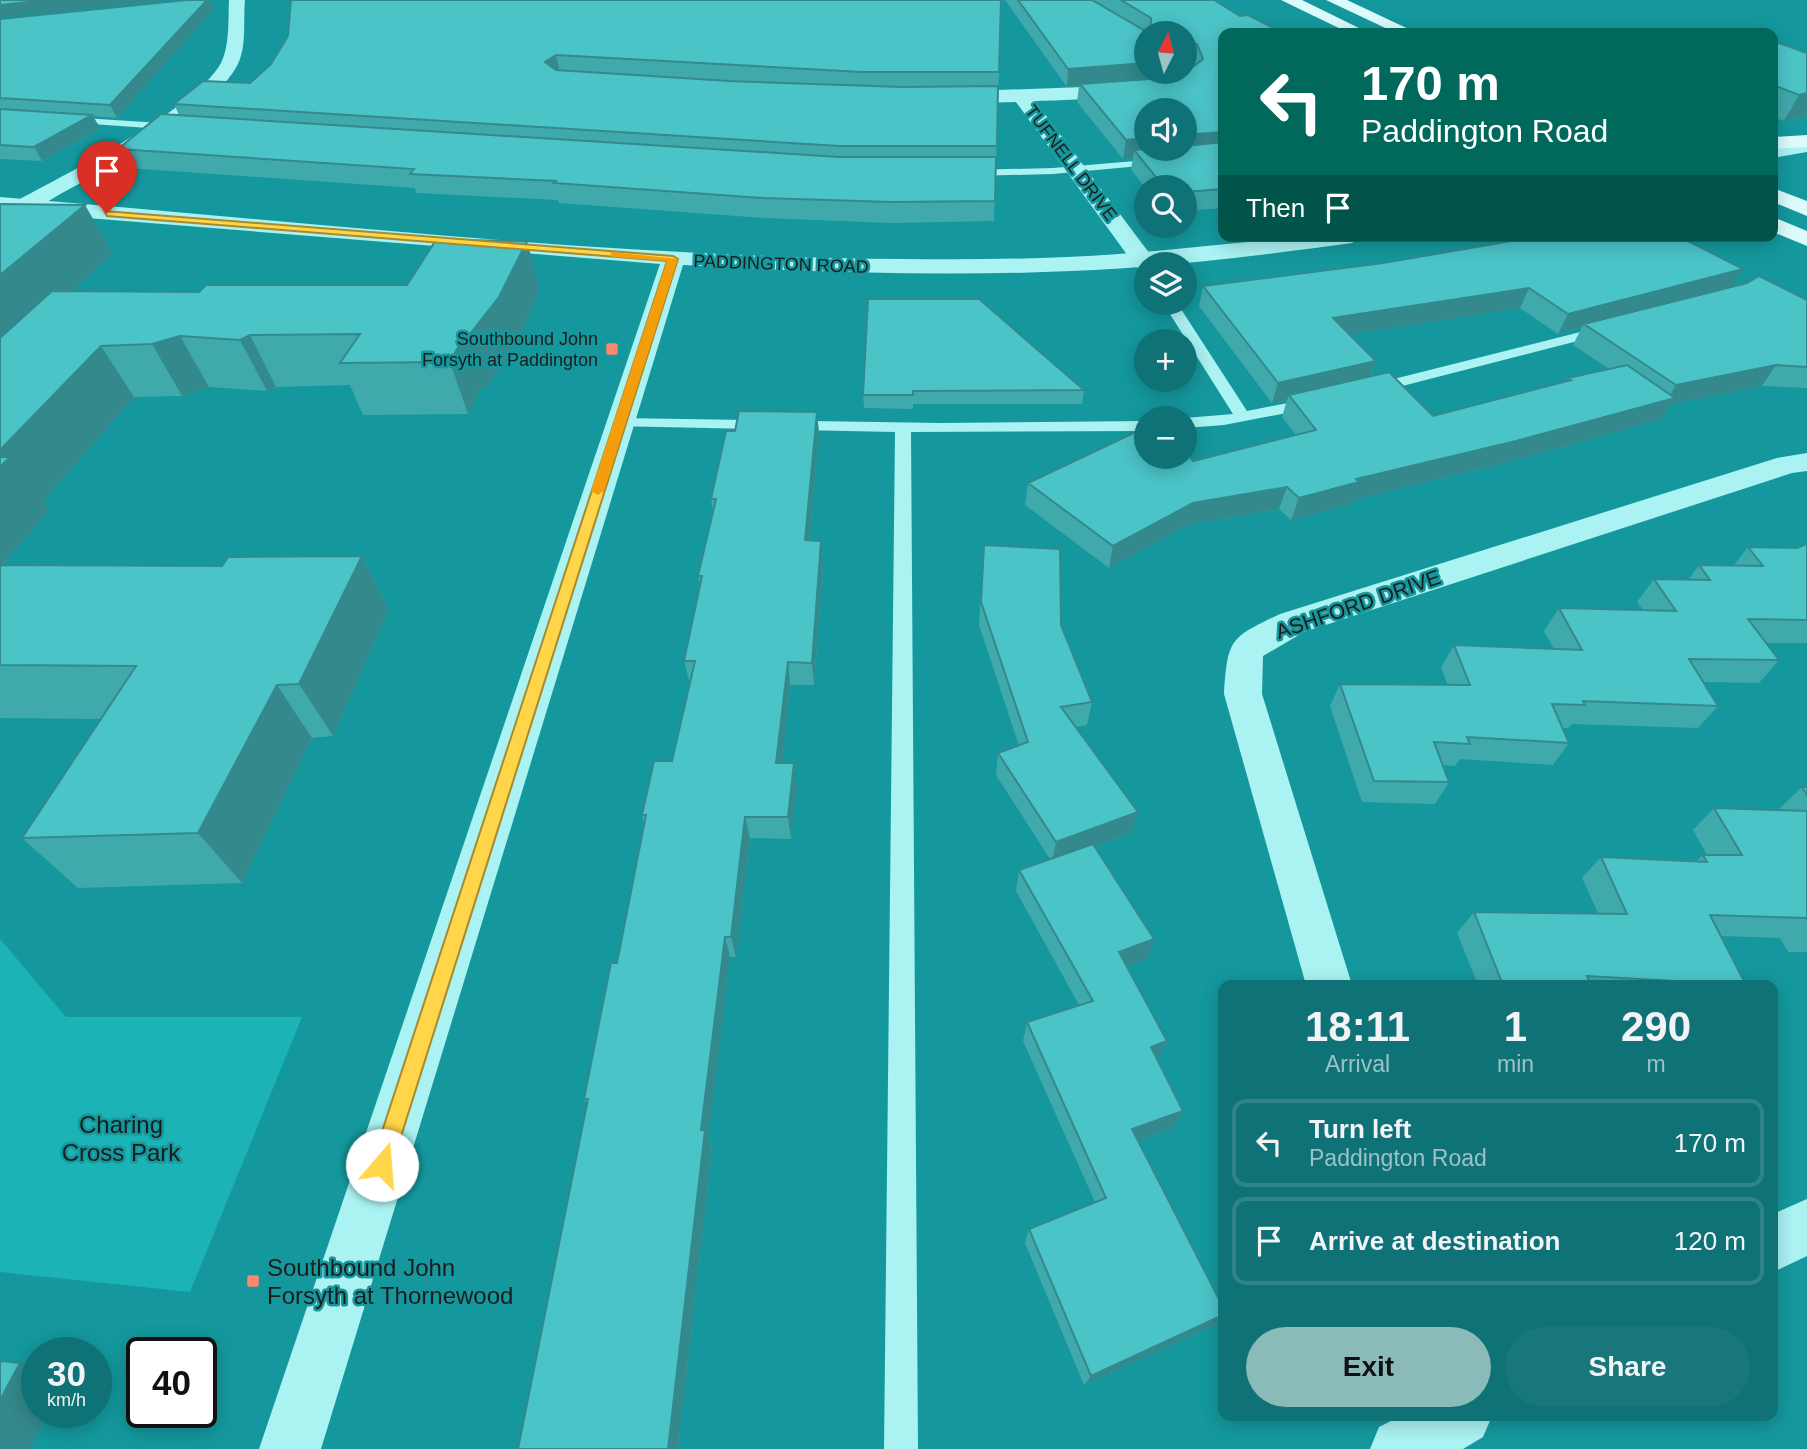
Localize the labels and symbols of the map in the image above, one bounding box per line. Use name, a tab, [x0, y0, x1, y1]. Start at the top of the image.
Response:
north arrow	[1134, 21, 1197, 84]
street label: TUFNELL DRIVE	[1021, 101, 1121, 225]
pin	[77, 141, 137, 213]
street label: PADDINGTON ROAD	[693, 251, 869, 277]
place label: Southbound John Forsyth at Paddington	[422, 329, 598, 370]
marker: Southbound John Forsyth at Paddington	[604, 341, 620, 357]
street label: ASHFORD DRIVE	[1273, 565, 1443, 643]
park label: Charing Cross Park	[62, 1111, 181, 1166]
position arrow	[345, 1128, 419, 1202]
place label: Southbound John Forsyth at Thornewood	[267, 1254, 513, 1309]
marker: Southbound John Forsyth at Thornewood	[245, 1273, 261, 1289]
speed limit sign: 40	[126, 1337, 217, 1428]

